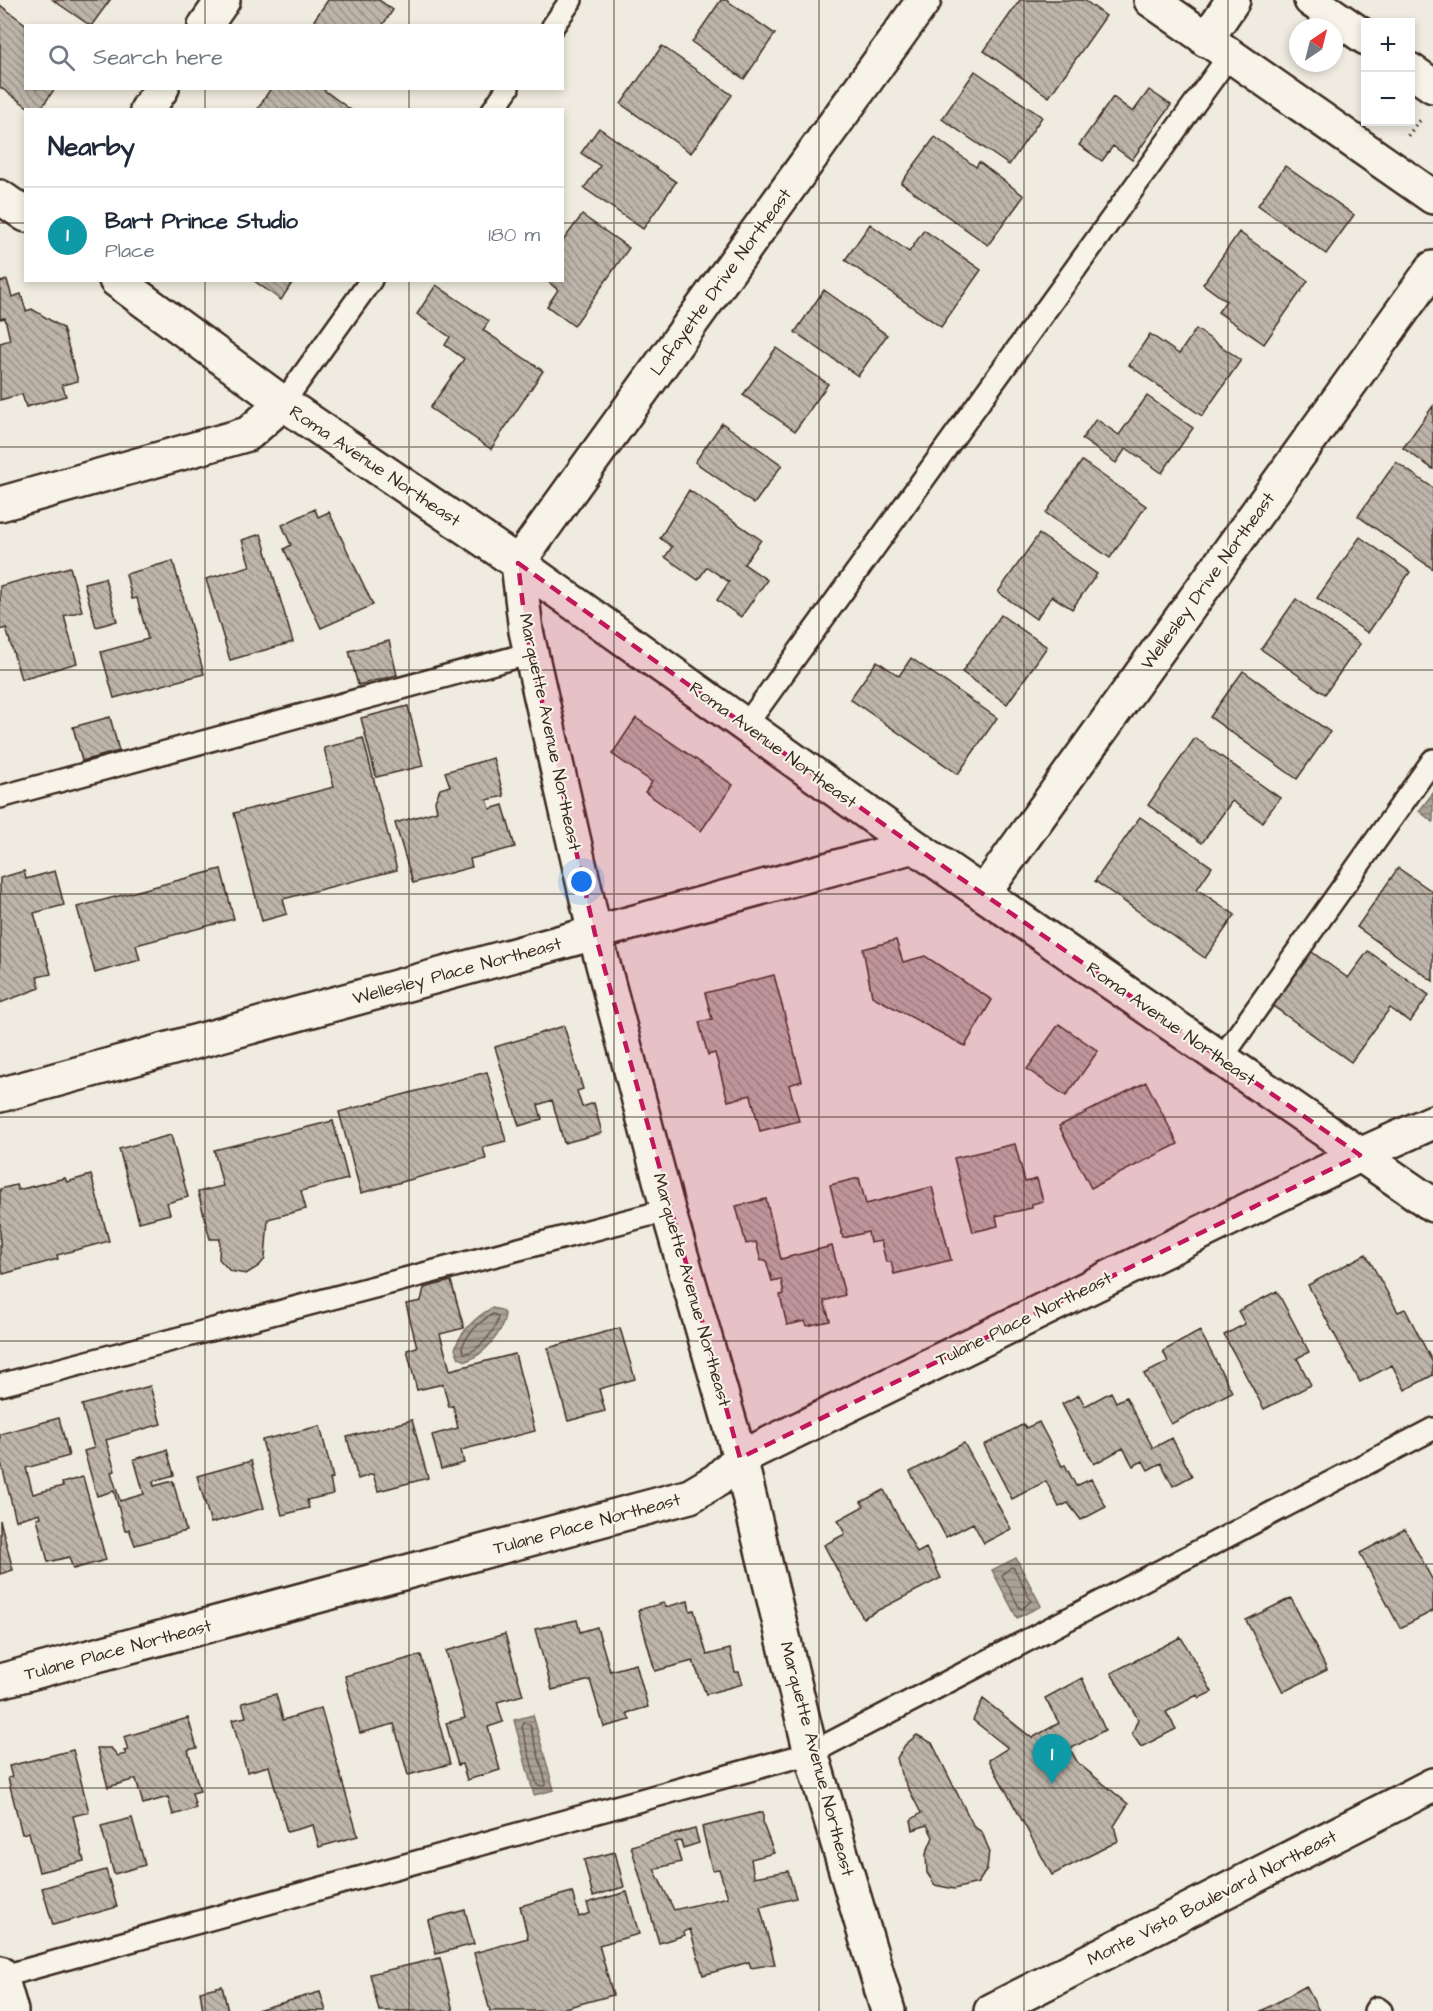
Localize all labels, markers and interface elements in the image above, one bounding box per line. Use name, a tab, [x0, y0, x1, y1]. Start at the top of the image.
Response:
north arrow	[1289, 18, 1343, 72]
map controls	[1361, 18, 1415, 126]
button: +	[1361, 18, 1415, 72]
search box	[24, 24, 564, 90]
icon: search	[45, 41, 78, 74]
text: Search here	[93, 42, 223, 73]
button: −	[1361, 72, 1415, 126]
text: Nearby	[48, 129, 135, 165]
street label: Lafayette Drive Northeast	[644, 183, 799, 381]
text: Bart Prince Studio	[105, 206, 298, 237]
text: 1	[66, 221, 69, 249]
text: 180 m	[488, 221, 540, 249]
text: Place	[105, 237, 155, 265]
street label: Roma Avenue Northeast	[284, 399, 466, 533]
street label: Wellesley Drive Northeast	[1135, 486, 1282, 676]
street label: Marquette Avenue Northeast	[513, 611, 588, 854]
street label: Roma Avenue Northeast	[684, 676, 863, 815]
your location	[567, 867, 596, 896]
street label: Wellesley Place Northeast	[350, 931, 565, 1012]
street label: Roma Avenue Northeast	[1081, 956, 1261, 1093]
street label: Marquette Avenue Northeast	[647, 1170, 738, 1410]
street label: Tulane Place Northeast	[932, 1265, 1117, 1373]
street label: Tulane Place Northeast	[491, 1487, 684, 1561]
street label: Tulane Place Northeast	[22, 1613, 215, 1687]
street label: Marquette Avenue Northeast	[774, 1639, 861, 1880]
pin: 1	[1032, 1734, 1072, 1784]
street label: Monte Vista Boulevard Northeast	[1083, 1824, 1342, 1972]

